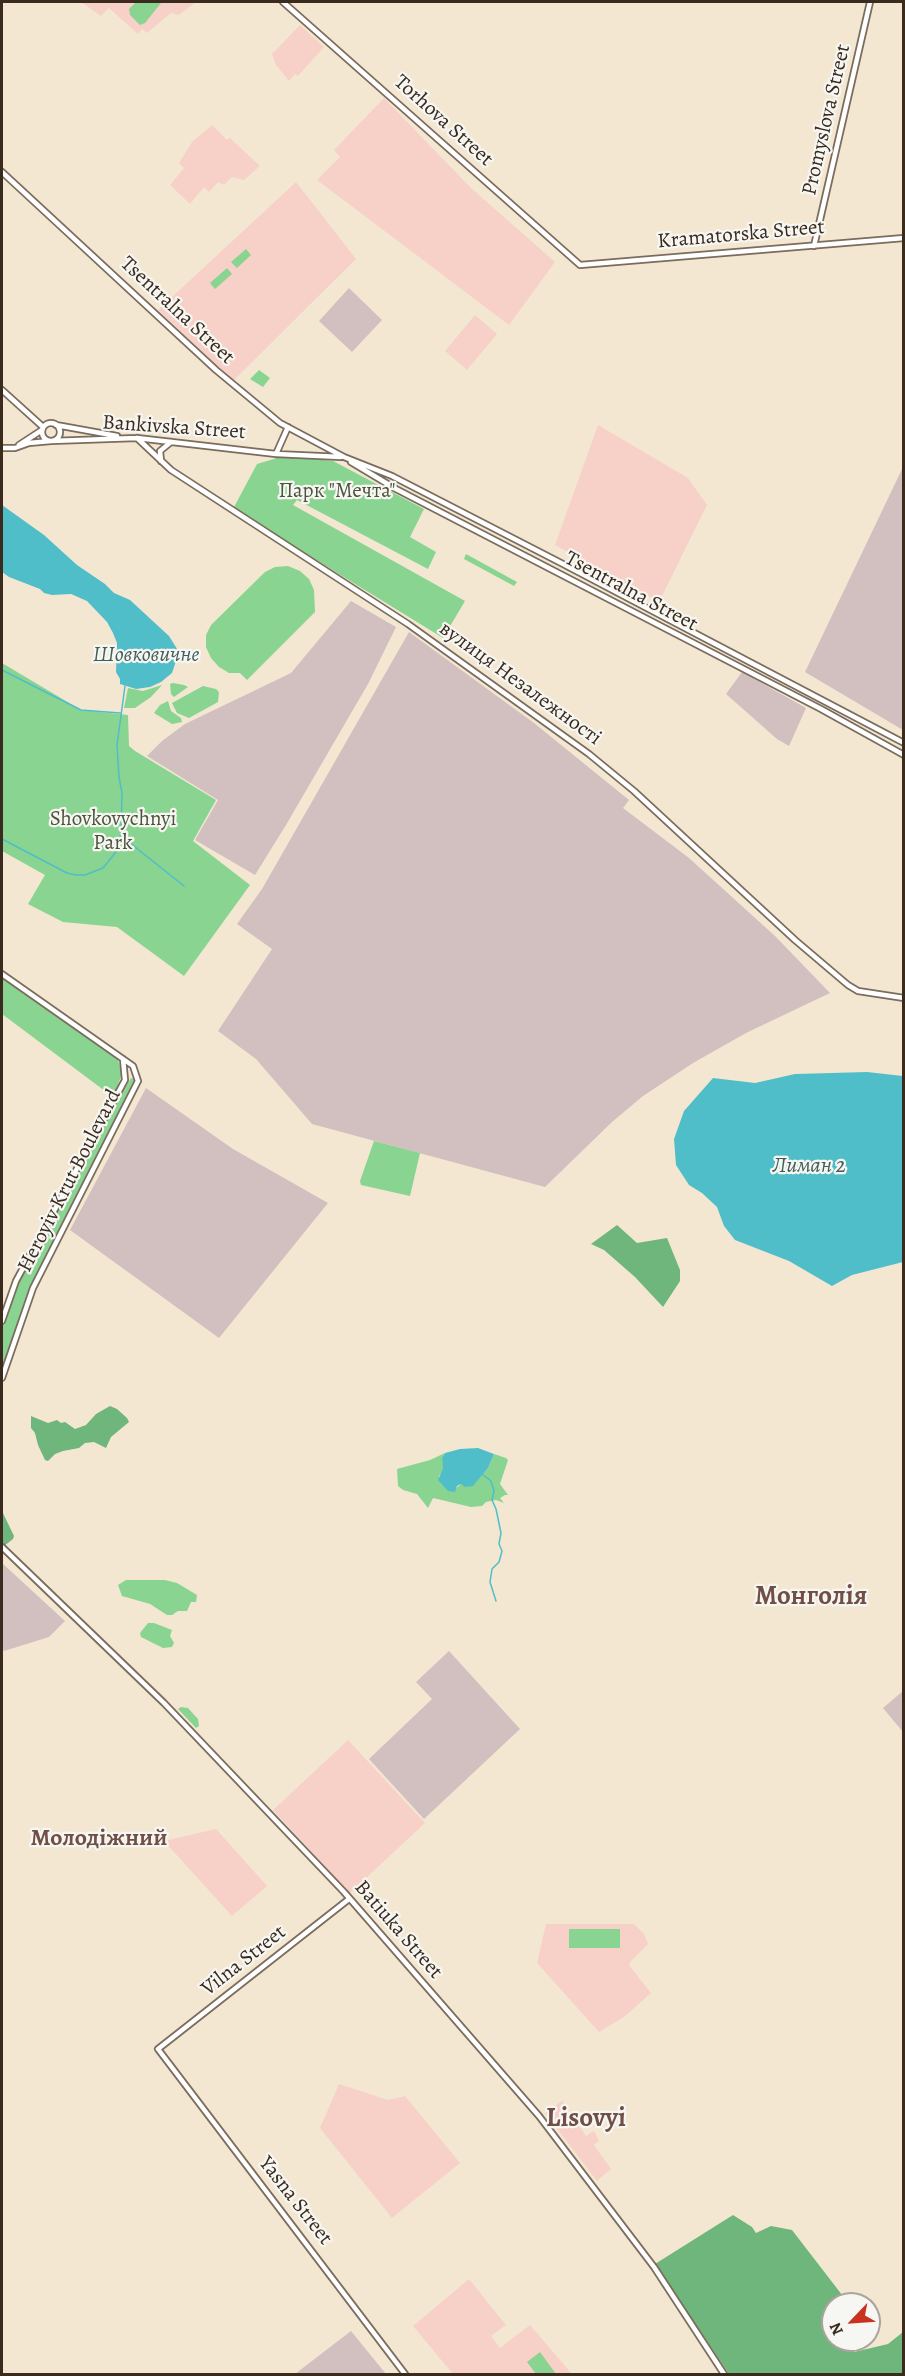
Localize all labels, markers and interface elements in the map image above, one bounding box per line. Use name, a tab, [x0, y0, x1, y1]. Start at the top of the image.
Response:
street label: Promyslova Street	[797, 42, 857, 198]
street label: Torhova Street	[388, 70, 498, 172]
street label: Kramatorska Street	[656, 215, 826, 255]
street label: Tsentralna Street	[115, 252, 239, 370]
street label: Bankivska Street	[102, 410, 246, 446]
park label: Парк "Мечта"	[278, 479, 396, 505]
street label: Tsentralna Street	[560, 546, 702, 638]
street label: вулиця Незалежності	[434, 617, 606, 751]
water label: Шовковичне	[92, 643, 200, 669]
park label: Shovkovychnyi Park	[50, 807, 176, 857]
street label: Heroyiv Krut Boulevard	[13, 1085, 127, 1277]
water label: Лиман 2	[772, 1154, 846, 1180]
district label: Монголія	[755, 1581, 867, 1613]
district label: Молодіжний	[30, 1825, 168, 1853]
street label: Batiuka Street	[348, 1876, 448, 1984]
street label: Vilna Street	[197, 1920, 291, 2002]
district label: Lisovyi	[546, 2103, 626, 2135]
street label: Yasna Street	[253, 2152, 337, 2250]
north arrow	[821, 2292, 881, 2352]
text: N	[824, 2319, 849, 2339]

